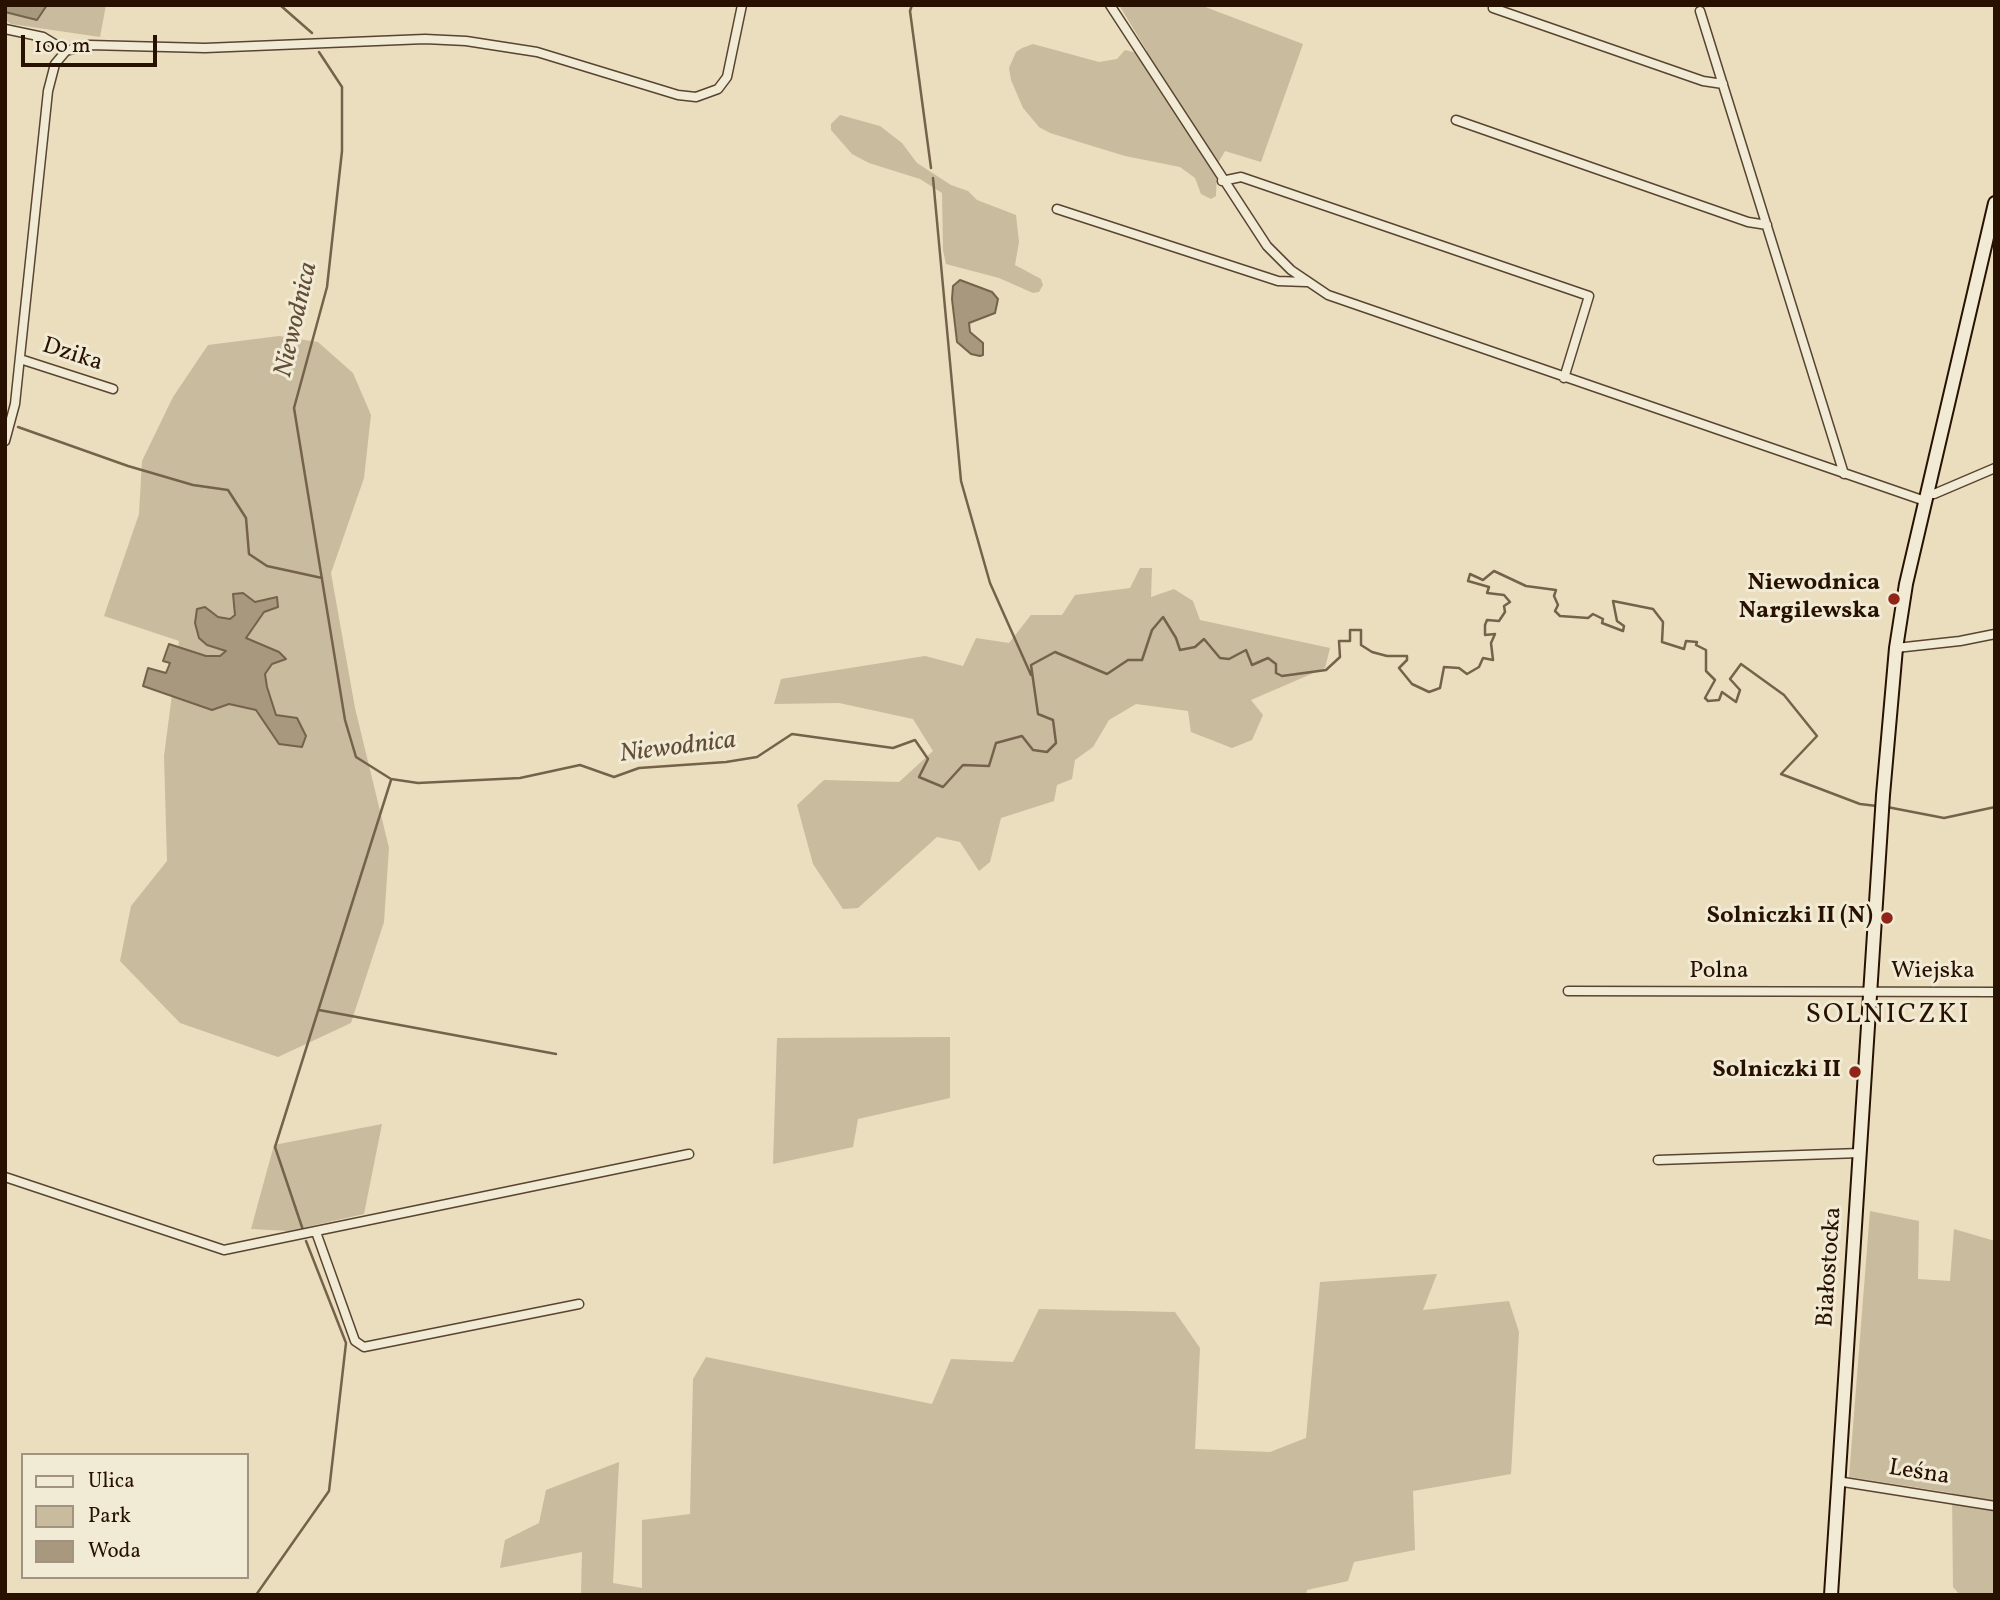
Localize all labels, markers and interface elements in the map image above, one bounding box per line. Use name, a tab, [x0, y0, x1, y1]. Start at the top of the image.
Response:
scale bar	[24, 21, 161, 65]
text: 100 m	[34, 32, 91, 61]
water label: Niewodnica	[270, 259, 326, 381]
street label: Dzika	[38, 333, 106, 379]
place label: Niewodnica Nargilewska	[1739, 571, 1880, 627]
marker: Niewodnica Nargilewska	[1886, 591, 1902, 607]
water label: Niewodnica	[618, 726, 738, 772]
place label: Solniczki II (N)	[1707, 904, 1873, 932]
marker: Solniczki II (N)	[1879, 910, 1895, 926]
street label: Polna	[1689, 959, 1749, 987]
street label: Wiejska	[1891, 959, 1975, 987]
district label: SOLNICZKI	[1807, 1000, 1969, 1034]
place label: Solniczki II	[1712, 1058, 1841, 1086]
marker: Solniczki II	[1847, 1064, 1863, 1080]
street label: Białostocka	[1812, 1206, 1850, 1328]
legend	[21, 1453, 248, 1579]
street label: Leśna	[1886, 1455, 1952, 1493]
text: Ulica	[88, 1467, 135, 1496]
text: Park	[88, 1502, 131, 1531]
text: Woda	[88, 1537, 141, 1566]

